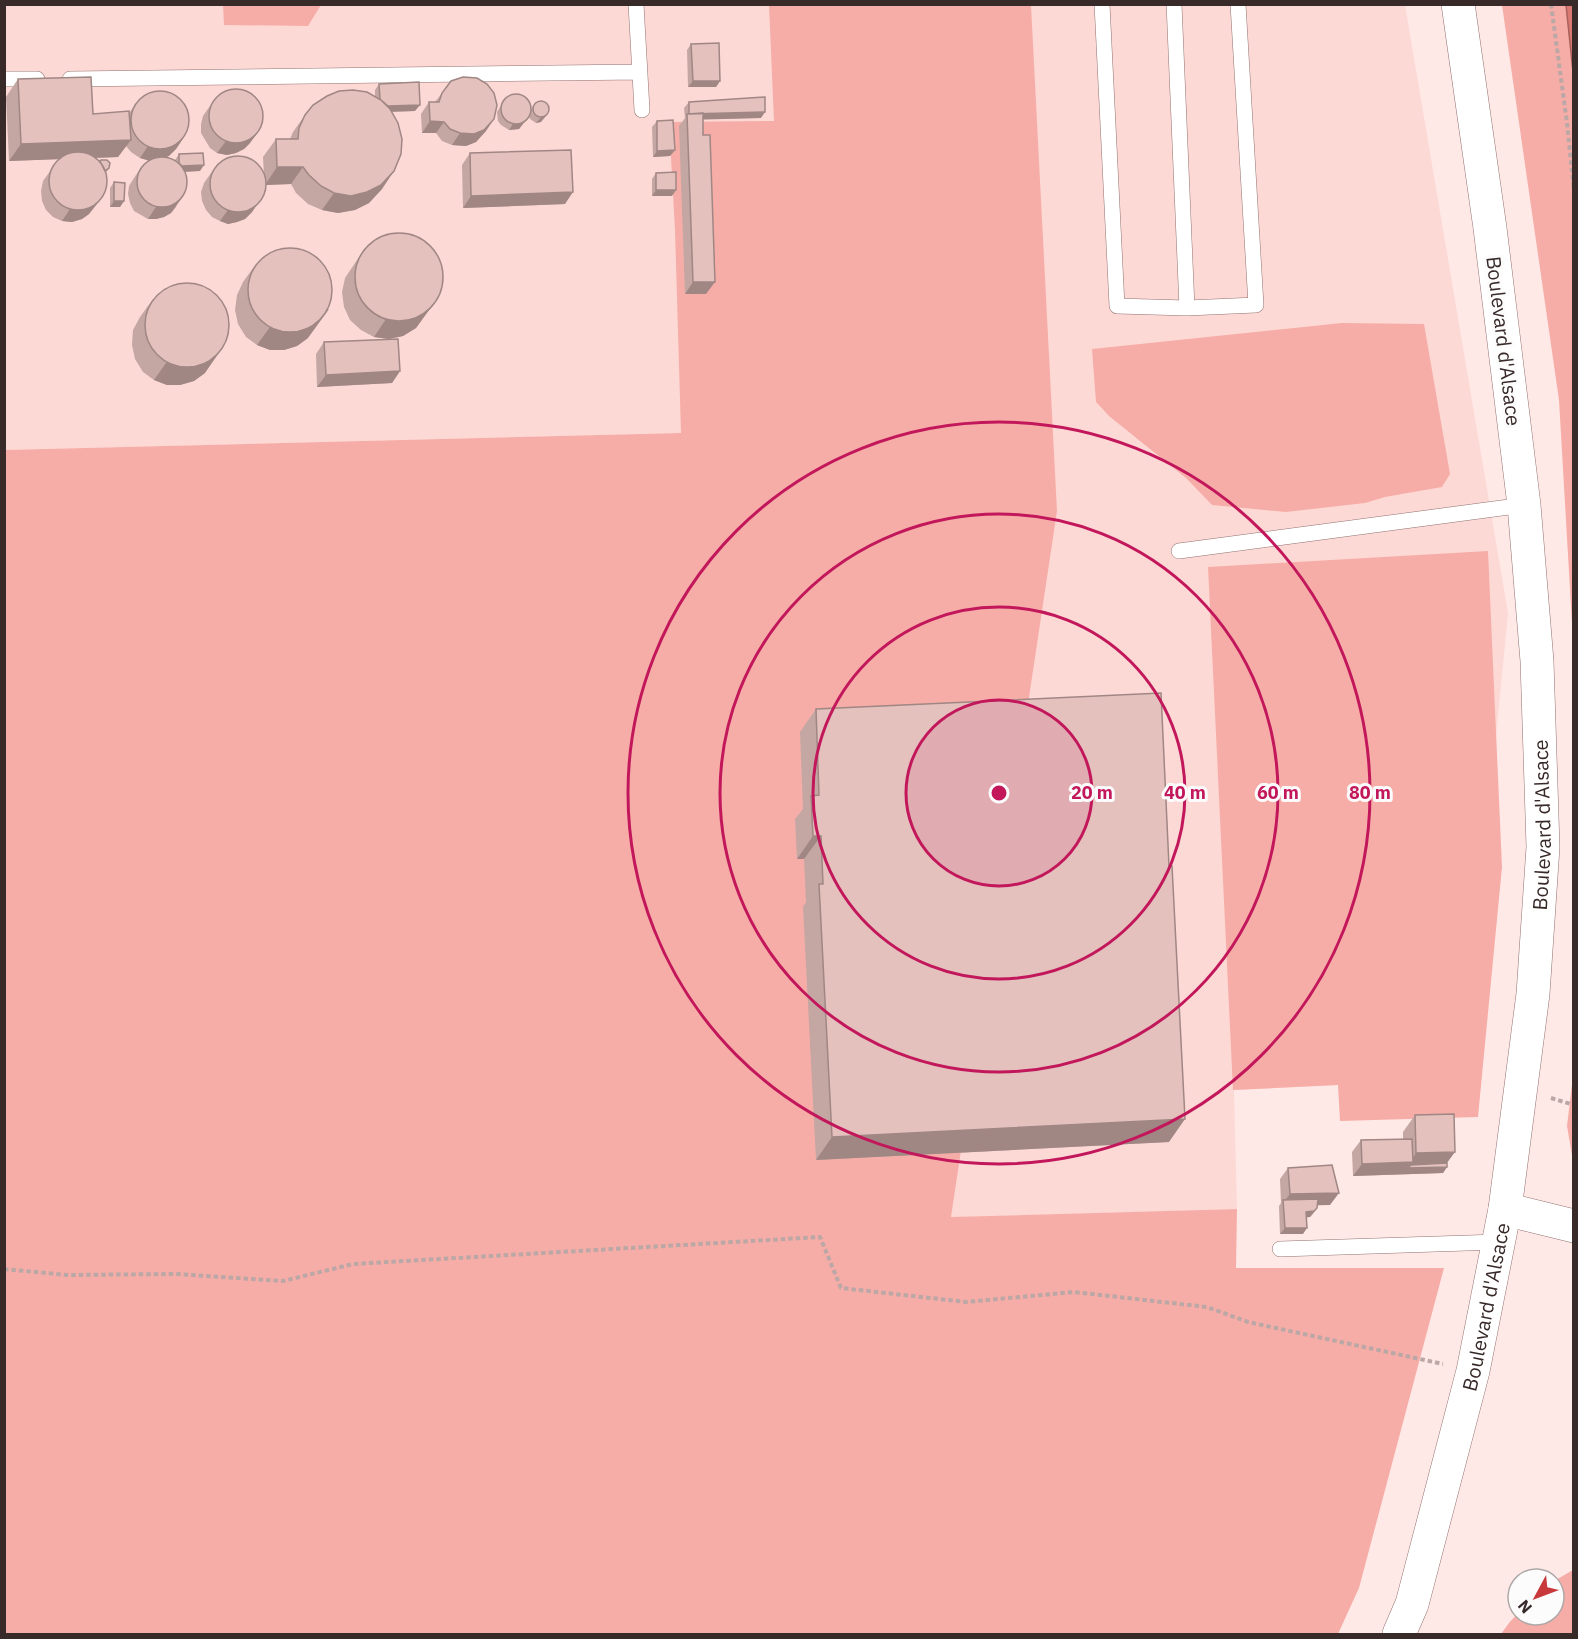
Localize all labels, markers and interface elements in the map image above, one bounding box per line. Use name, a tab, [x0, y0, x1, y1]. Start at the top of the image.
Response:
street label: Boulevard d'Alsace	[1480, 255, 1528, 427]
street label: Boulevard d'Alsace	[1525, 739, 1557, 911]
text: 20 m	[1071, 781, 1113, 804]
text: 40 m	[1164, 781, 1206, 804]
text: 60 m	[1257, 781, 1299, 804]
text: 80 m	[1349, 781, 1391, 804]
centre of rings	[989, 783, 1009, 803]
street label: Boulevard d'Alsace	[1455, 1220, 1515, 1394]
north arrow	[1506, 1567, 1566, 1627]
text: N	[1513, 1596, 1536, 1618]

